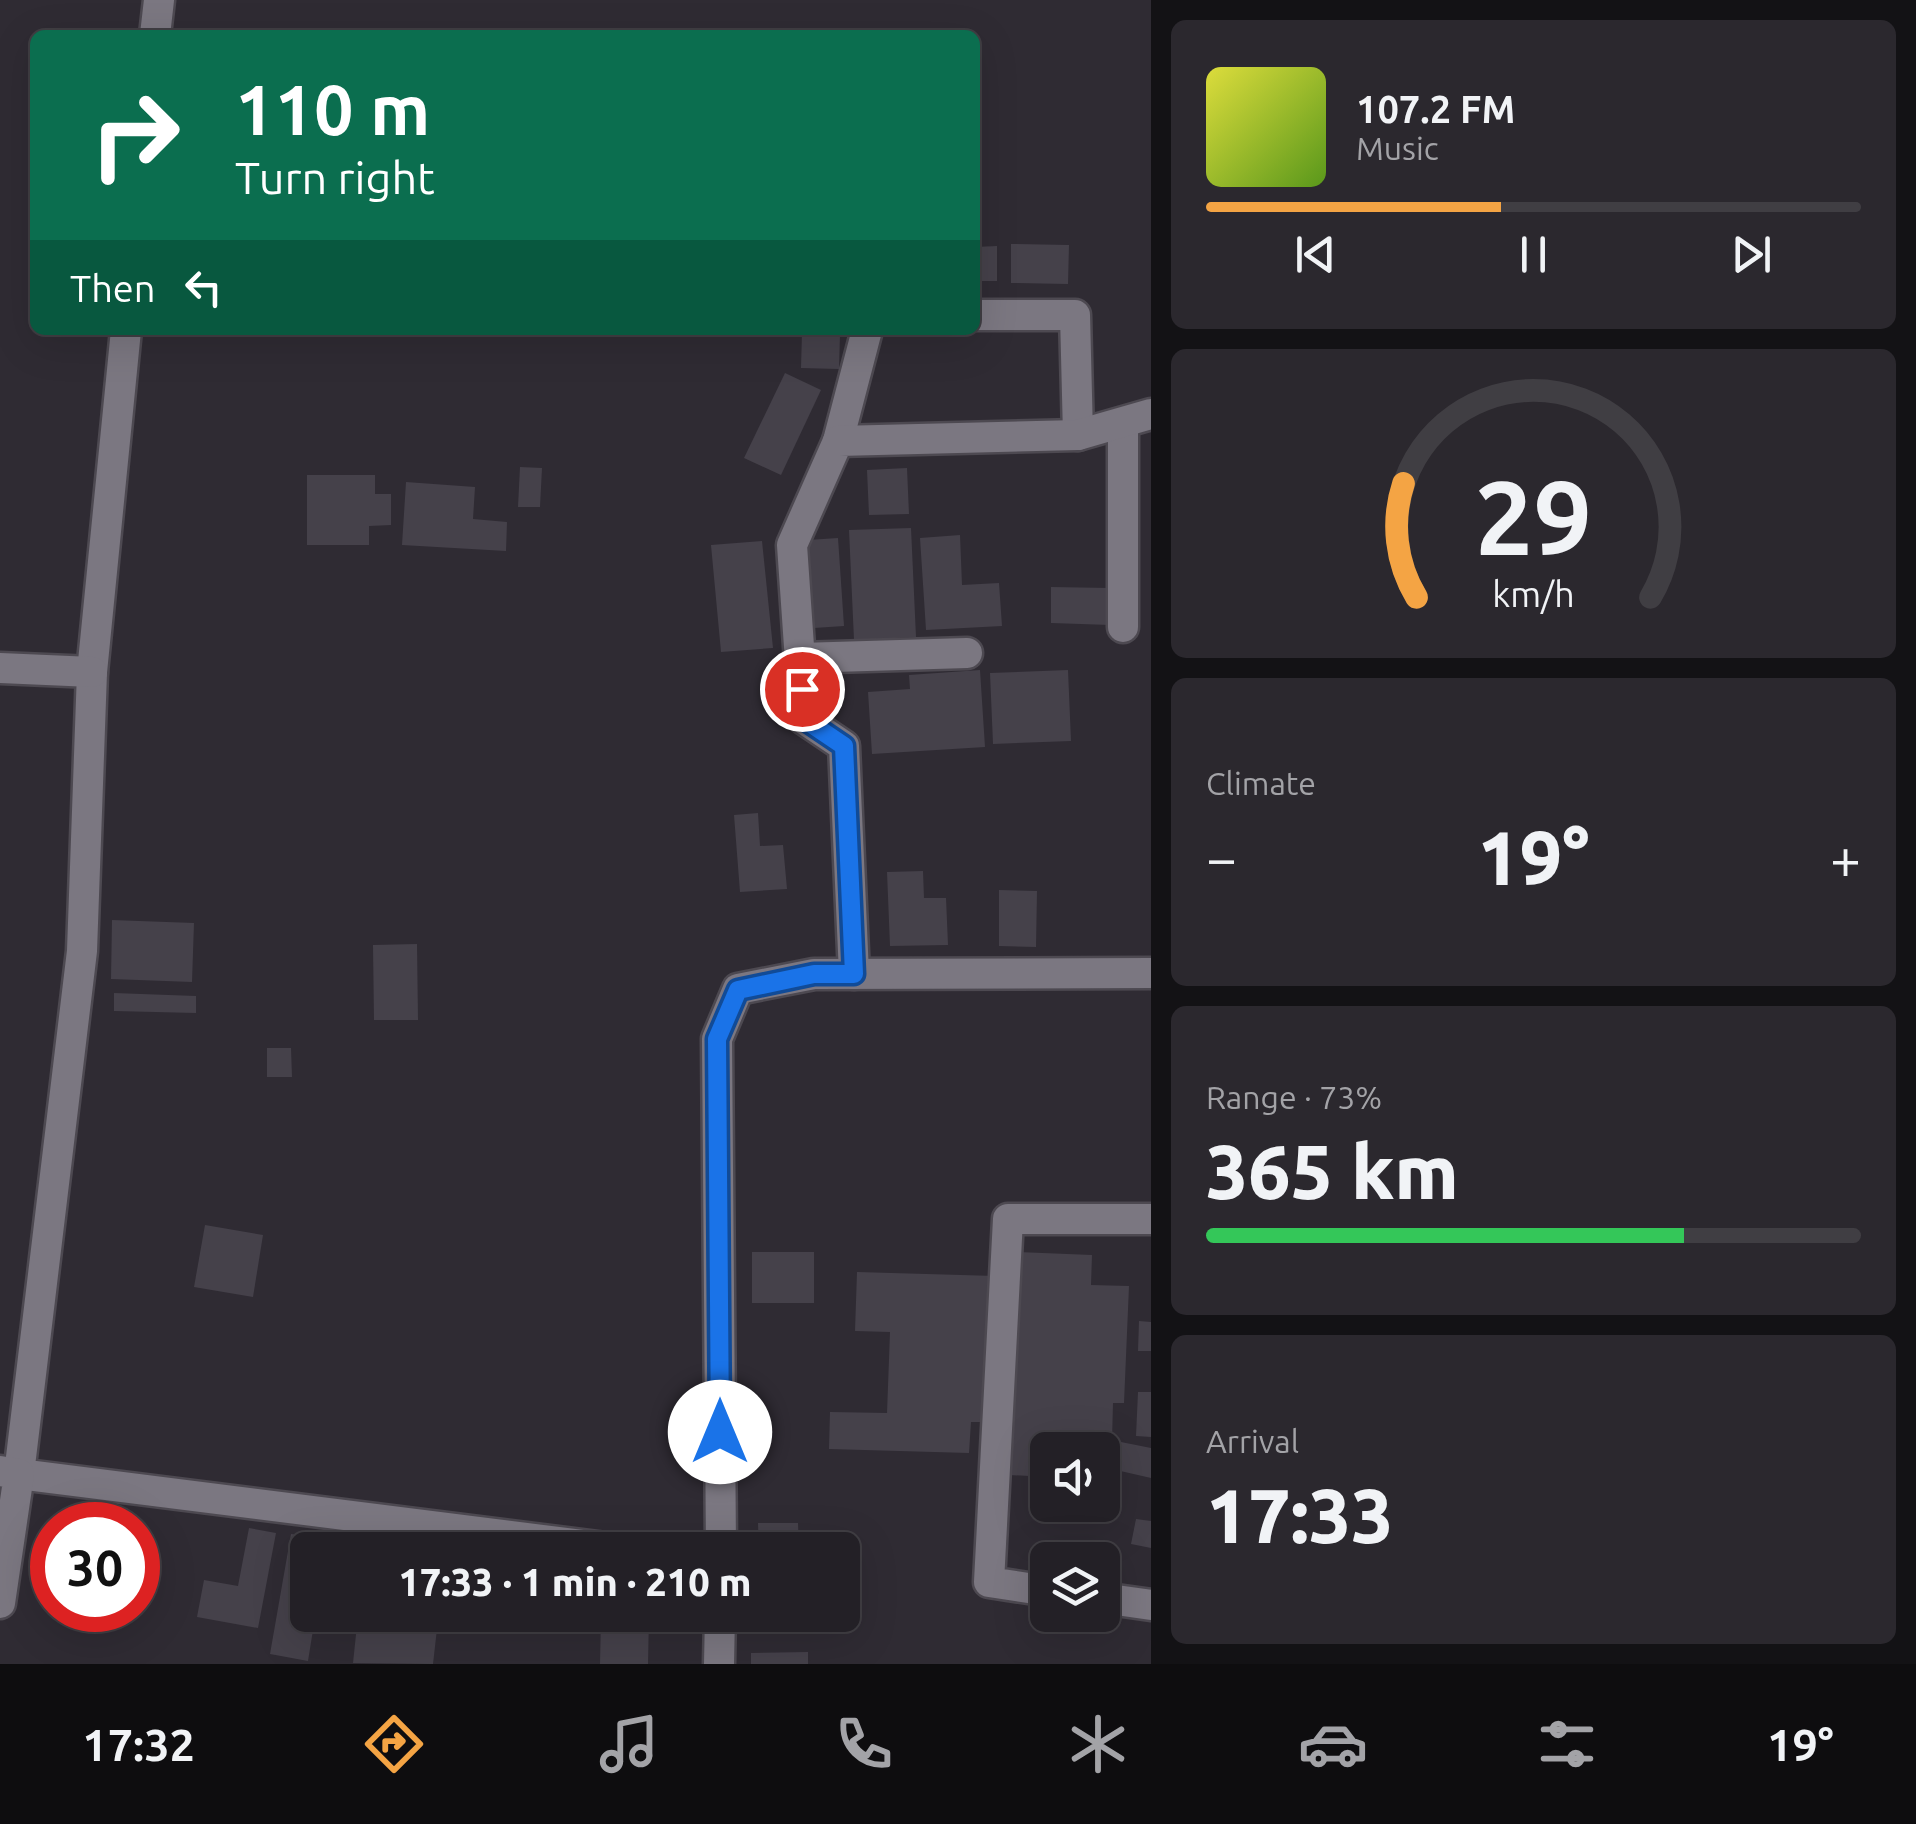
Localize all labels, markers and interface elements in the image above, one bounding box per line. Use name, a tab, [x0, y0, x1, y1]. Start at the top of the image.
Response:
icon: right	[70, 70, 200, 200]
text: 110 m	[235, 70, 430, 148]
text: 107.2 FM	[1356, 88, 1515, 130]
text: Music	[1356, 130, 1439, 166]
text: Turn right	[235, 152, 435, 203]
icon: previous	[1288, 227, 1343, 282]
icon: pause	[1506, 227, 1561, 282]
icon: next	[1724, 227, 1779, 282]
icon: left	[176, 260, 231, 315]
text: Then	[70, 267, 156, 309]
text: 29	[1475, 458, 1592, 575]
text: km/h	[1492, 574, 1575, 614]
pin	[760, 647, 845, 732]
icon: arrive	[775, 662, 830, 717]
text: Climate	[1206, 765, 1316, 801]
text: 19°	[1478, 815, 1589, 899]
text: −	[1206, 827, 1237, 888]
text: +	[1830, 827, 1861, 888]
text: Range · 73%	[1206, 1079, 1382, 1115]
text: 365 km	[1206, 1129, 1459, 1213]
position arrow	[668, 1380, 772, 1484]
text: Arrival	[1206, 1423, 1299, 1459]
map controls	[1030, 1432, 1120, 1632]
button: sound	[1030, 1432, 1120, 1522]
text: 17:33	[1206, 1473, 1394, 1557]
speed limit sign: 30	[30, 1502, 160, 1632]
button: layers	[1030, 1542, 1120, 1632]
text: 17:33 · 1 min · 210 m	[398, 1561, 752, 1603]
icon: directions	[359, 1709, 429, 1779]
icon: music	[594, 1709, 664, 1779]
icon: phone	[829, 1709, 899, 1779]
icon: climate	[1063, 1709, 1133, 1779]
icon: car	[1298, 1709, 1368, 1779]
icon: filters	[1532, 1709, 1602, 1779]
text: 17:32	[82, 1719, 195, 1770]
text: 19°	[1767, 1719, 1834, 1770]

